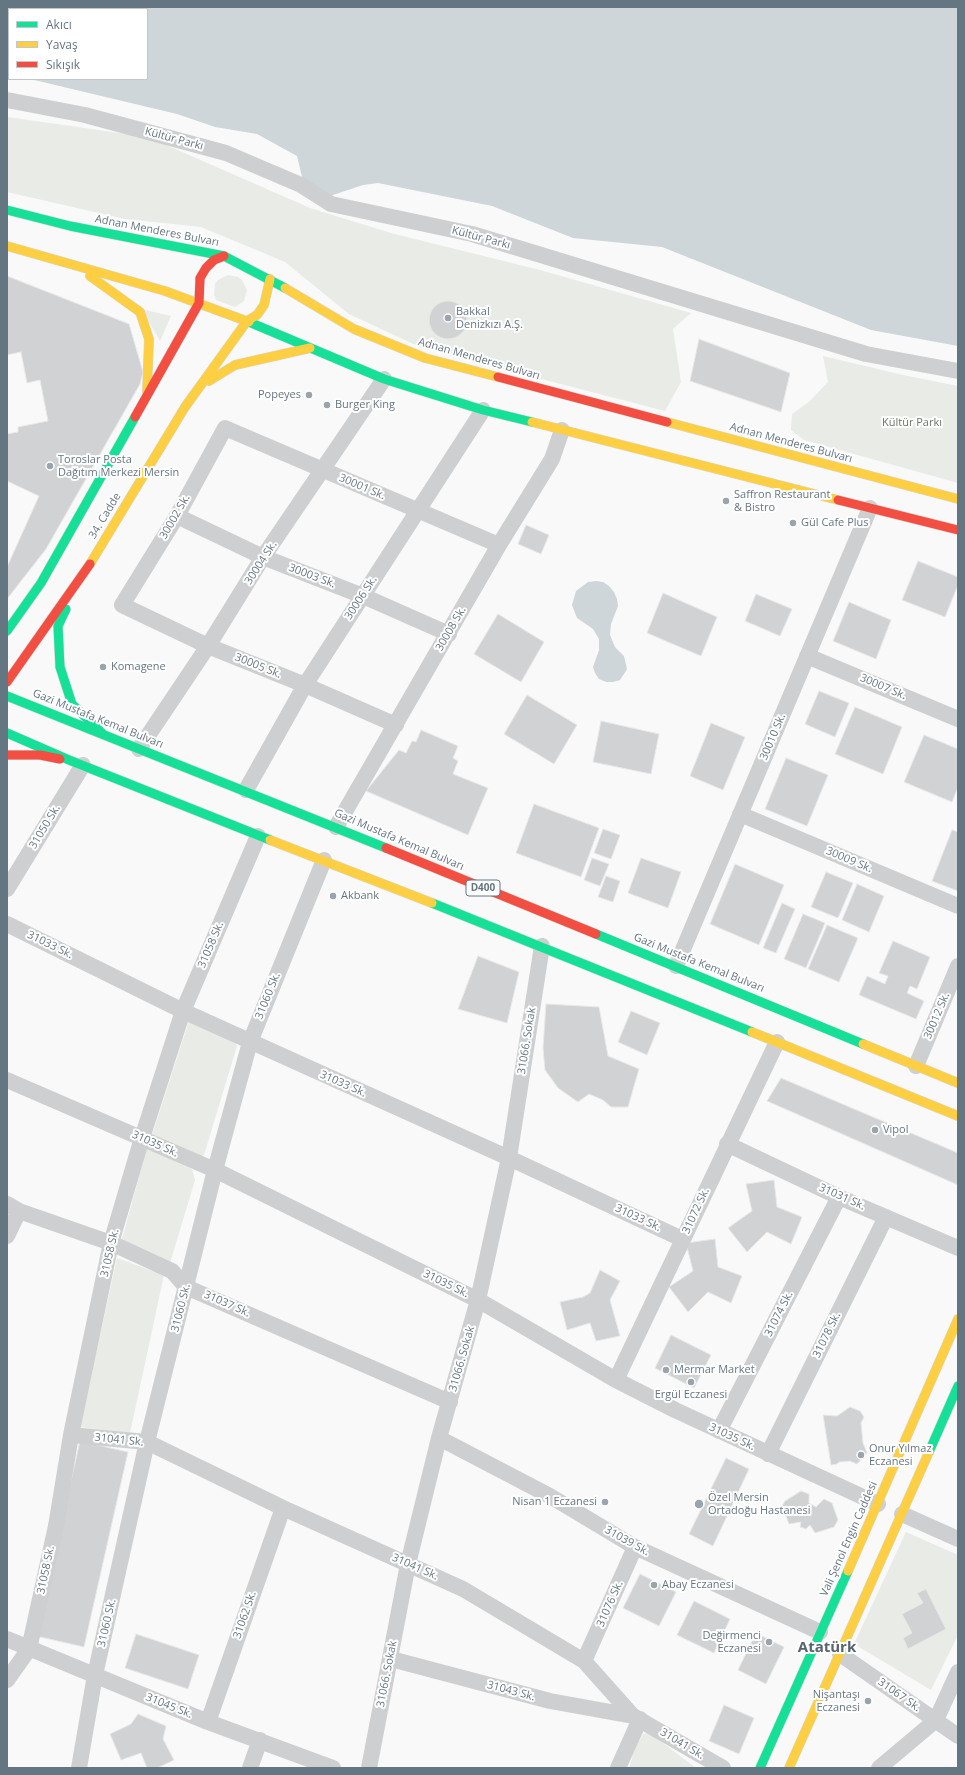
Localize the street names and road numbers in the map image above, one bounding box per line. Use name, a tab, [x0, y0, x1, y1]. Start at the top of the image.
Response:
street label: Kültür Parkı	[143, 125, 205, 153]
street label: Adnan Menderes Bulvarı	[94, 212, 220, 250]
street label: Kültür Parkı	[450, 224, 512, 252]
street label: Adnan Menderes Bulvarı	[417, 335, 541, 383]
street label: Adnan Menderes Bulvarı	[728, 420, 854, 466]
street label: 30001 Sk.	[337, 471, 387, 503]
street label: 34. Cadde	[86, 491, 124, 541]
street label: 30002 Sk.	[157, 492, 193, 542]
street label: 30004 Sk.	[242, 539, 280, 587]
street label: 30003 Sk.	[287, 561, 337, 591]
street label: 30006 Sk.	[342, 574, 380, 622]
street label: 30008 Sk.	[433, 604, 469, 654]
street label: 30005 Sk.	[233, 651, 283, 681]
street label: 30007 Sk.	[858, 671, 908, 703]
street label: Gazi Mustafa Kemal Bulvarı	[31, 687, 165, 751]
street label: 30010 Sk.	[757, 712, 789, 762]
street label: 31050 Sk.	[27, 803, 63, 851]
street label: Gazi Mustafa Kemal Bulvarı	[332, 807, 466, 873]
street label: 30009 Sk.	[824, 844, 874, 876]
road number: D400	[466, 880, 500, 896]
street label: 31058 Sk.	[195, 920, 227, 970]
street label: 31033 Sk.	[25, 928, 75, 962]
street label: Gazi Mustafa Kemal Bulvarı	[632, 931, 766, 995]
street label: 31060 Sk.	[253, 971, 283, 1021]
street label: 30012 Sk.	[921, 991, 953, 1041]
street label: 31066. Sokak	[515, 1007, 539, 1075]
street label: 31033 Sk.	[318, 1068, 368, 1100]
street label: 31035 Sk.	[130, 1128, 180, 1160]
street label: 31031 Sk.	[817, 1181, 867, 1213]
street label: 31072 Sk.	[680, 1186, 712, 1236]
street label: 31033 Sk.	[613, 1202, 663, 1234]
street label: 31058 Sk.	[98, 1228, 122, 1278]
street label: 31035 Sk.	[421, 1267, 471, 1301]
street label: 31060 Sk.	[169, 1283, 193, 1333]
street label: 31037 Sk.	[202, 1288, 252, 1320]
street label: 31074 Sk.	[762, 1289, 796, 1339]
street label: 31078 Sk.	[810, 1310, 844, 1360]
street label: 31066. Sokak	[446, 1325, 478, 1393]
street label: 31035 Sk.	[707, 1421, 757, 1453]
street label: 31041 Sk.	[94, 1431, 144, 1449]
street label: Vali Şenol Engin Caddesi	[818, 1480, 880, 1598]
street label: 31039 Sk.	[602, 1523, 652, 1559]
street label: 31058 Sk.	[34, 1545, 58, 1595]
street label: 31041 Sk.	[390, 1551, 440, 1583]
street label: 31076 Sk.	[594, 1579, 626, 1629]
street label: 31062 Sk.	[231, 1590, 259, 1640]
street label: 31060 Sk.	[95, 1598, 119, 1648]
street label: 31066. Sokak	[374, 1640, 400, 1708]
street label: 31067 Sk.	[875, 1676, 923, 1714]
street label: 31043 Sk.	[486, 1678, 536, 1704]
street label: 31045 Sk.	[144, 1691, 194, 1721]
street label: 31041 Sk.	[658, 1726, 706, 1762]

